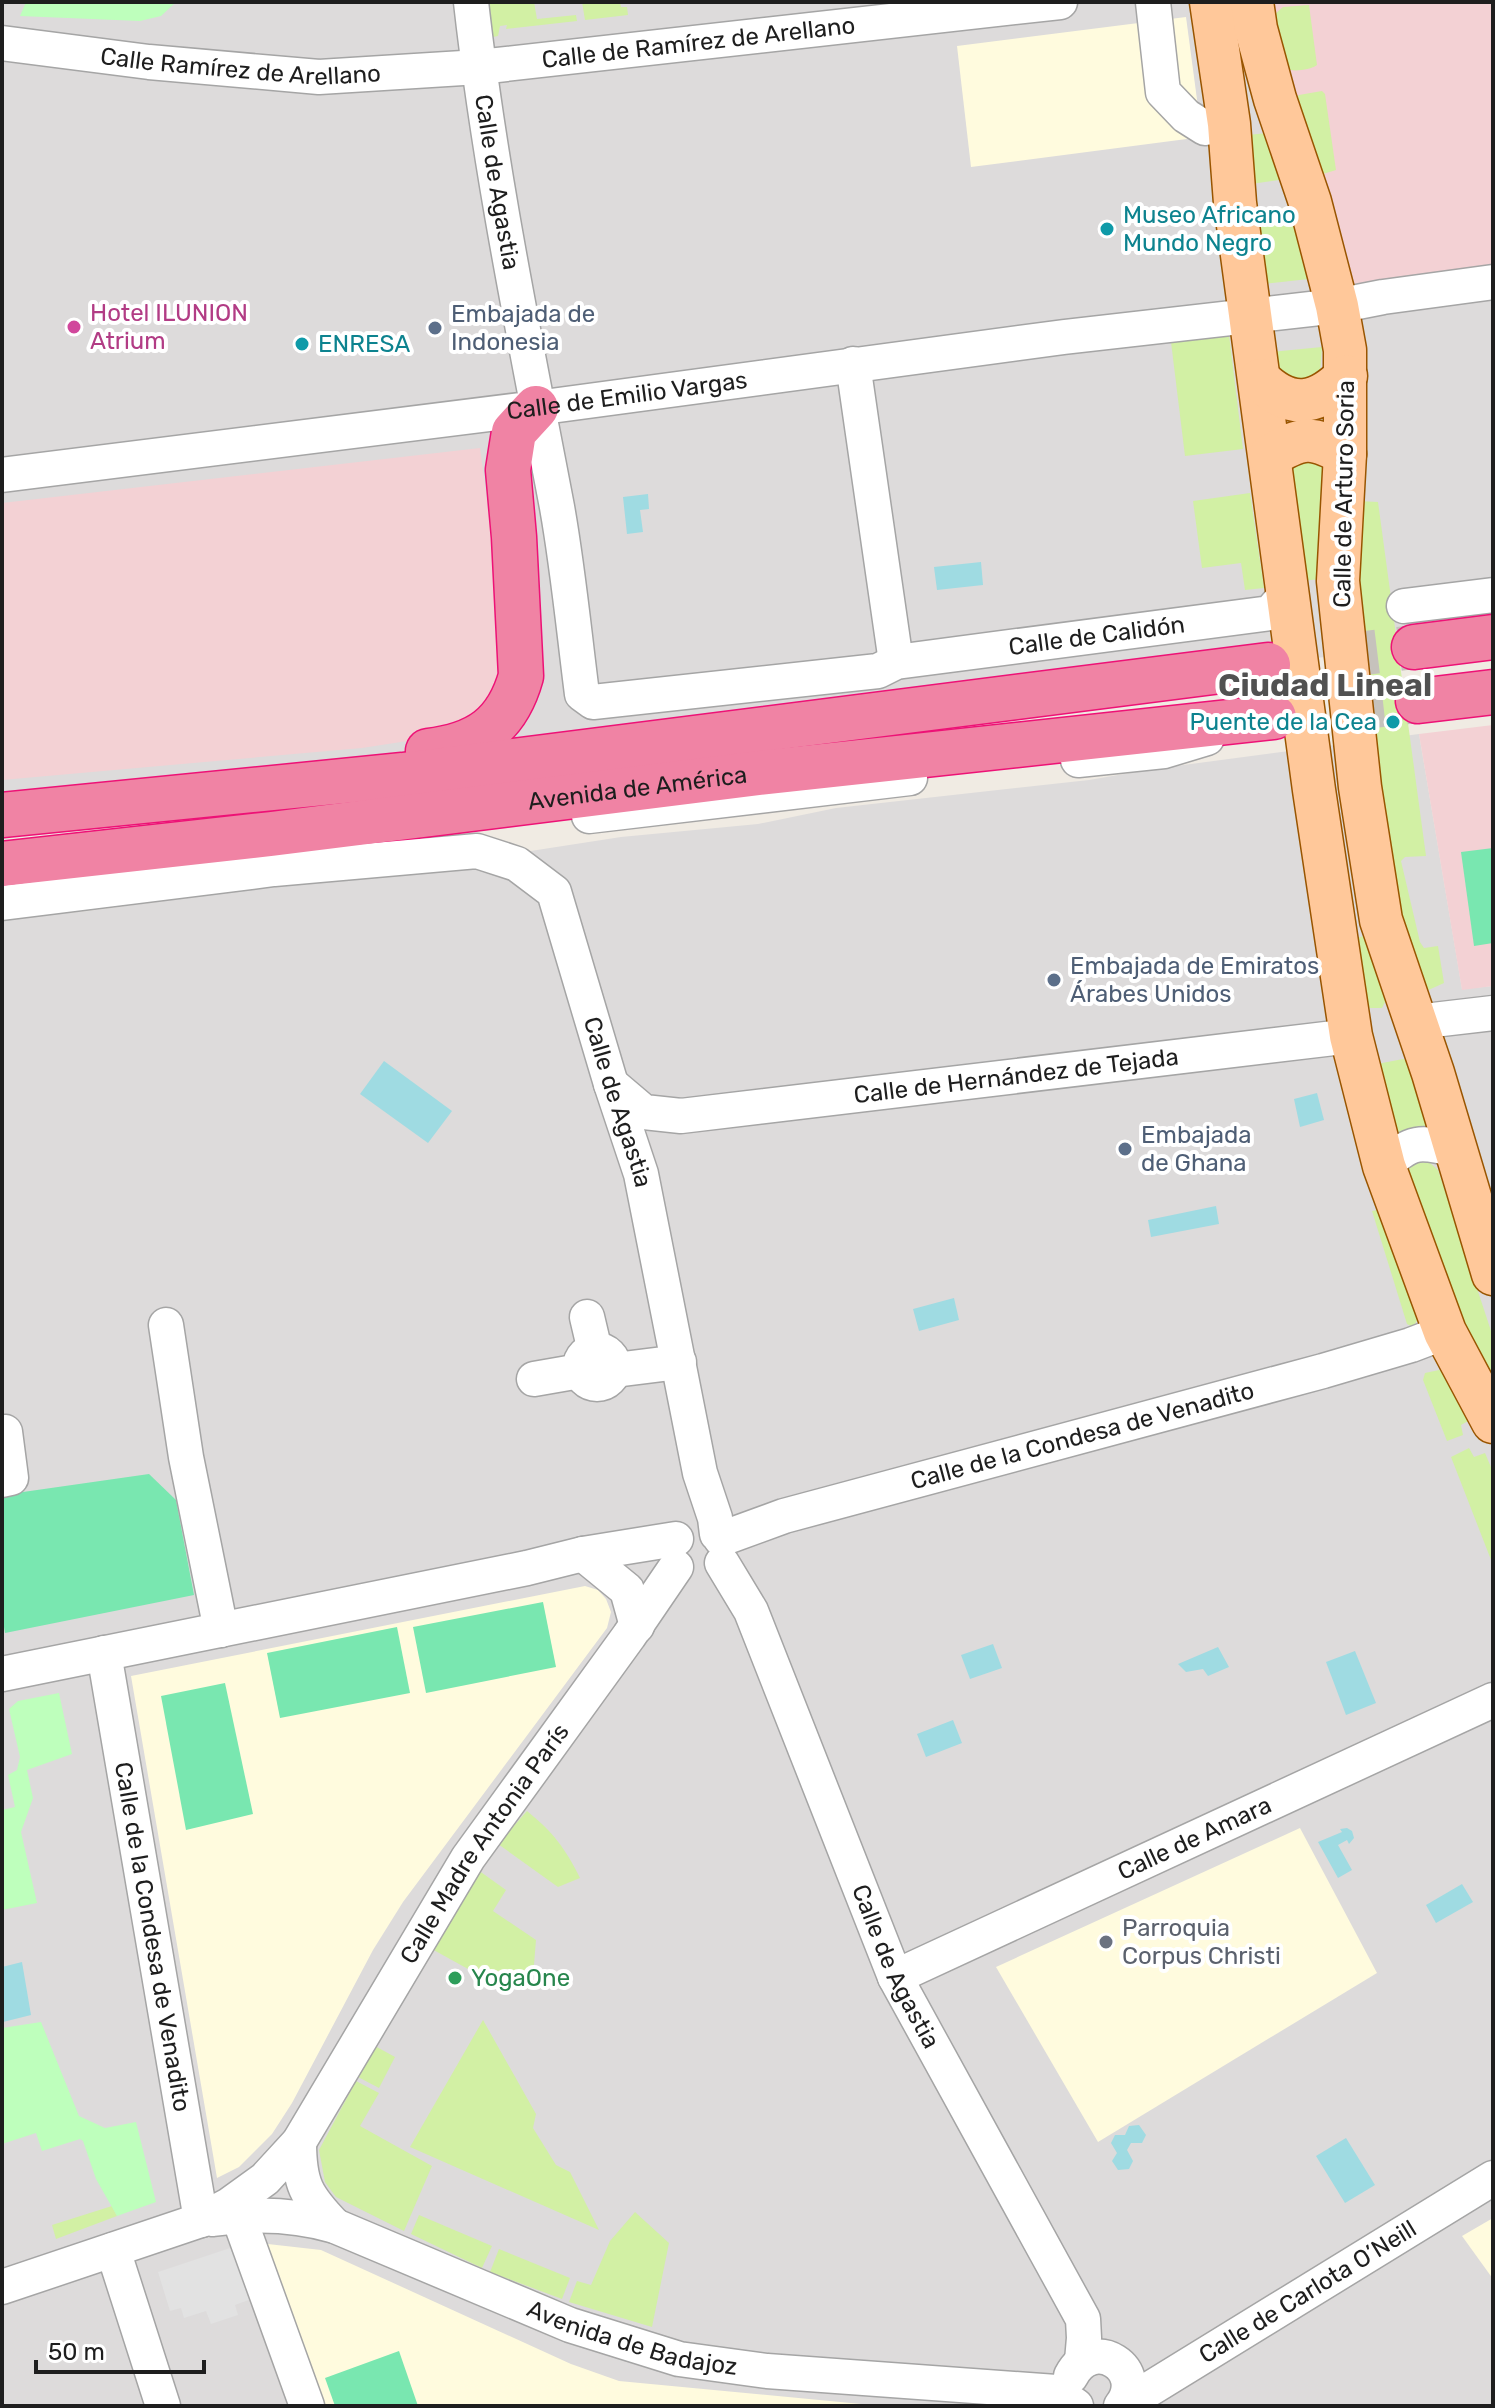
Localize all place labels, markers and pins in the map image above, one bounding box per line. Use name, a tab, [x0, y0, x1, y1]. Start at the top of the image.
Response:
place label: Museo Africano Mundo Negro	[1123, 201, 1296, 257]
marker: Museo Africano Mundo Negro	[1098, 220, 1116, 238]
place label: Hotel ILUNION Atrium	[90, 299, 248, 355]
place label: Embajada de Indonesia	[451, 300, 595, 356]
marker: Hotel ILUNION Atrium	[65, 318, 83, 336]
marker: Embajada de Indonesia	[426, 319, 444, 337]
place label: ENRESA	[318, 330, 410, 358]
marker: ENRESA	[293, 335, 311, 353]
place label: Puente de la Cea	[1189, 708, 1377, 736]
marker: Puente de la Cea	[1384, 713, 1402, 731]
place label: Embajada de Emiratos Árabes Unidos	[1070, 952, 1319, 1008]
marker: Embajada de Emiratos Árabes Unidos	[1045, 971, 1063, 989]
place label: Embajada de Ghana	[1141, 1121, 1252, 1177]
marker: Embajada de Ghana	[1116, 1140, 1134, 1158]
place label: Parroquia Corpus Christi	[1122, 1914, 1281, 1970]
marker: Parroquia Corpus Christi	[1097, 1933, 1115, 1951]
place label: YogaOne	[471, 1964, 570, 1992]
marker: YogaOne	[446, 1969, 464, 1987]

